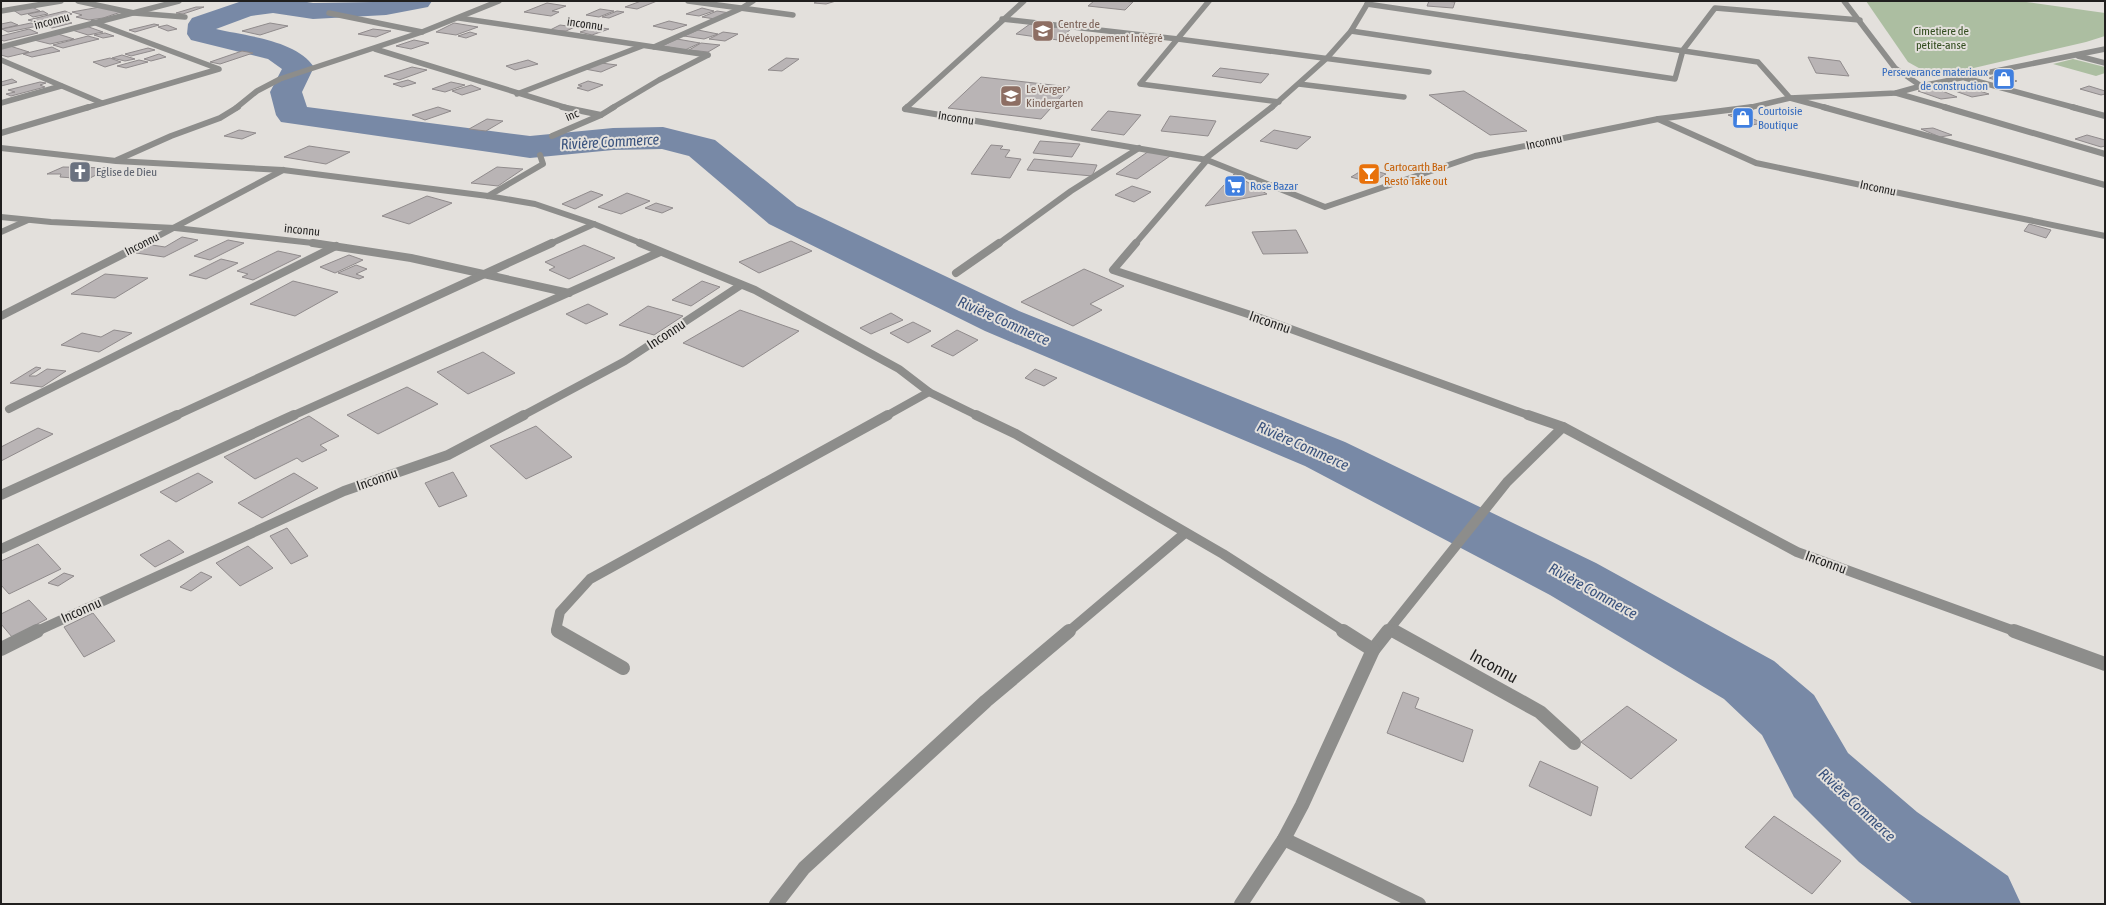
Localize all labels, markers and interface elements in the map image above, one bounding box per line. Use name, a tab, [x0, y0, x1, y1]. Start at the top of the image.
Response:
street label: inconnu	[33, 10, 71, 32]
street label: inconnu	[566, 15, 604, 33]
place label: Centre de Développement Intégré	[1058, 17, 1163, 45]
school or university icon: Centre de Développement Intégré	[1030, 18, 1056, 44]
park label: Cimetiere de petite-anse	[1913, 24, 1969, 52]
place label: Perseverance materiaux de construction	[1882, 65, 1988, 93]
shop icon: Perseverance materiaux de construction	[1991, 66, 2017, 92]
place label: Le Verger Kindergarten	[1026, 82, 1083, 110]
school or university icon: Le Verger Kindergarten	[998, 83, 1024, 109]
place label: Courtoisie Boutique	[1758, 104, 1802, 132]
shop icon: Courtoisie Boutique	[1730, 105, 1756, 131]
street label: inc	[563, 106, 581, 124]
street label: Inconnu	[937, 108, 975, 128]
water label: Rivière Commerce	[560, 130, 660, 153]
street label: Inconnu	[1525, 131, 1563, 153]
church icon: Eglise de Dieu	[67, 159, 93, 185]
place label: Cartocarth Bar Resto Take out	[1384, 160, 1448, 188]
bar icon: Cartocarth Bar Resto Take out	[1356, 161, 1382, 187]
place label: Eglise de Dieu	[96, 165, 157, 179]
supermarket icon: Rose Bazar	[1222, 173, 1248, 199]
street label: Inconnu	[1859, 177, 1897, 199]
place label: Rose Bazar	[1250, 179, 1298, 193]
street label: inconnu	[283, 221, 321, 239]
street label: Inconnu	[123, 229, 162, 259]
water label: Rivière Commerce	[956, 293, 1053, 348]
street label: Inconnu	[1247, 308, 1293, 336]
street label: Inconnu	[644, 316, 688, 352]
water label: Rivière Commerce	[1255, 418, 1352, 473]
street label: Inconnu	[354, 465, 400, 493]
street label: Inconnu	[1803, 547, 1849, 577]
water label: Rivière Commerce	[1546, 559, 1641, 622]
street label: Inconnu	[58, 594, 104, 626]
street label: Inconnu	[1467, 645, 1521, 687]
water label: Rivière Commerce	[1815, 765, 1899, 845]

